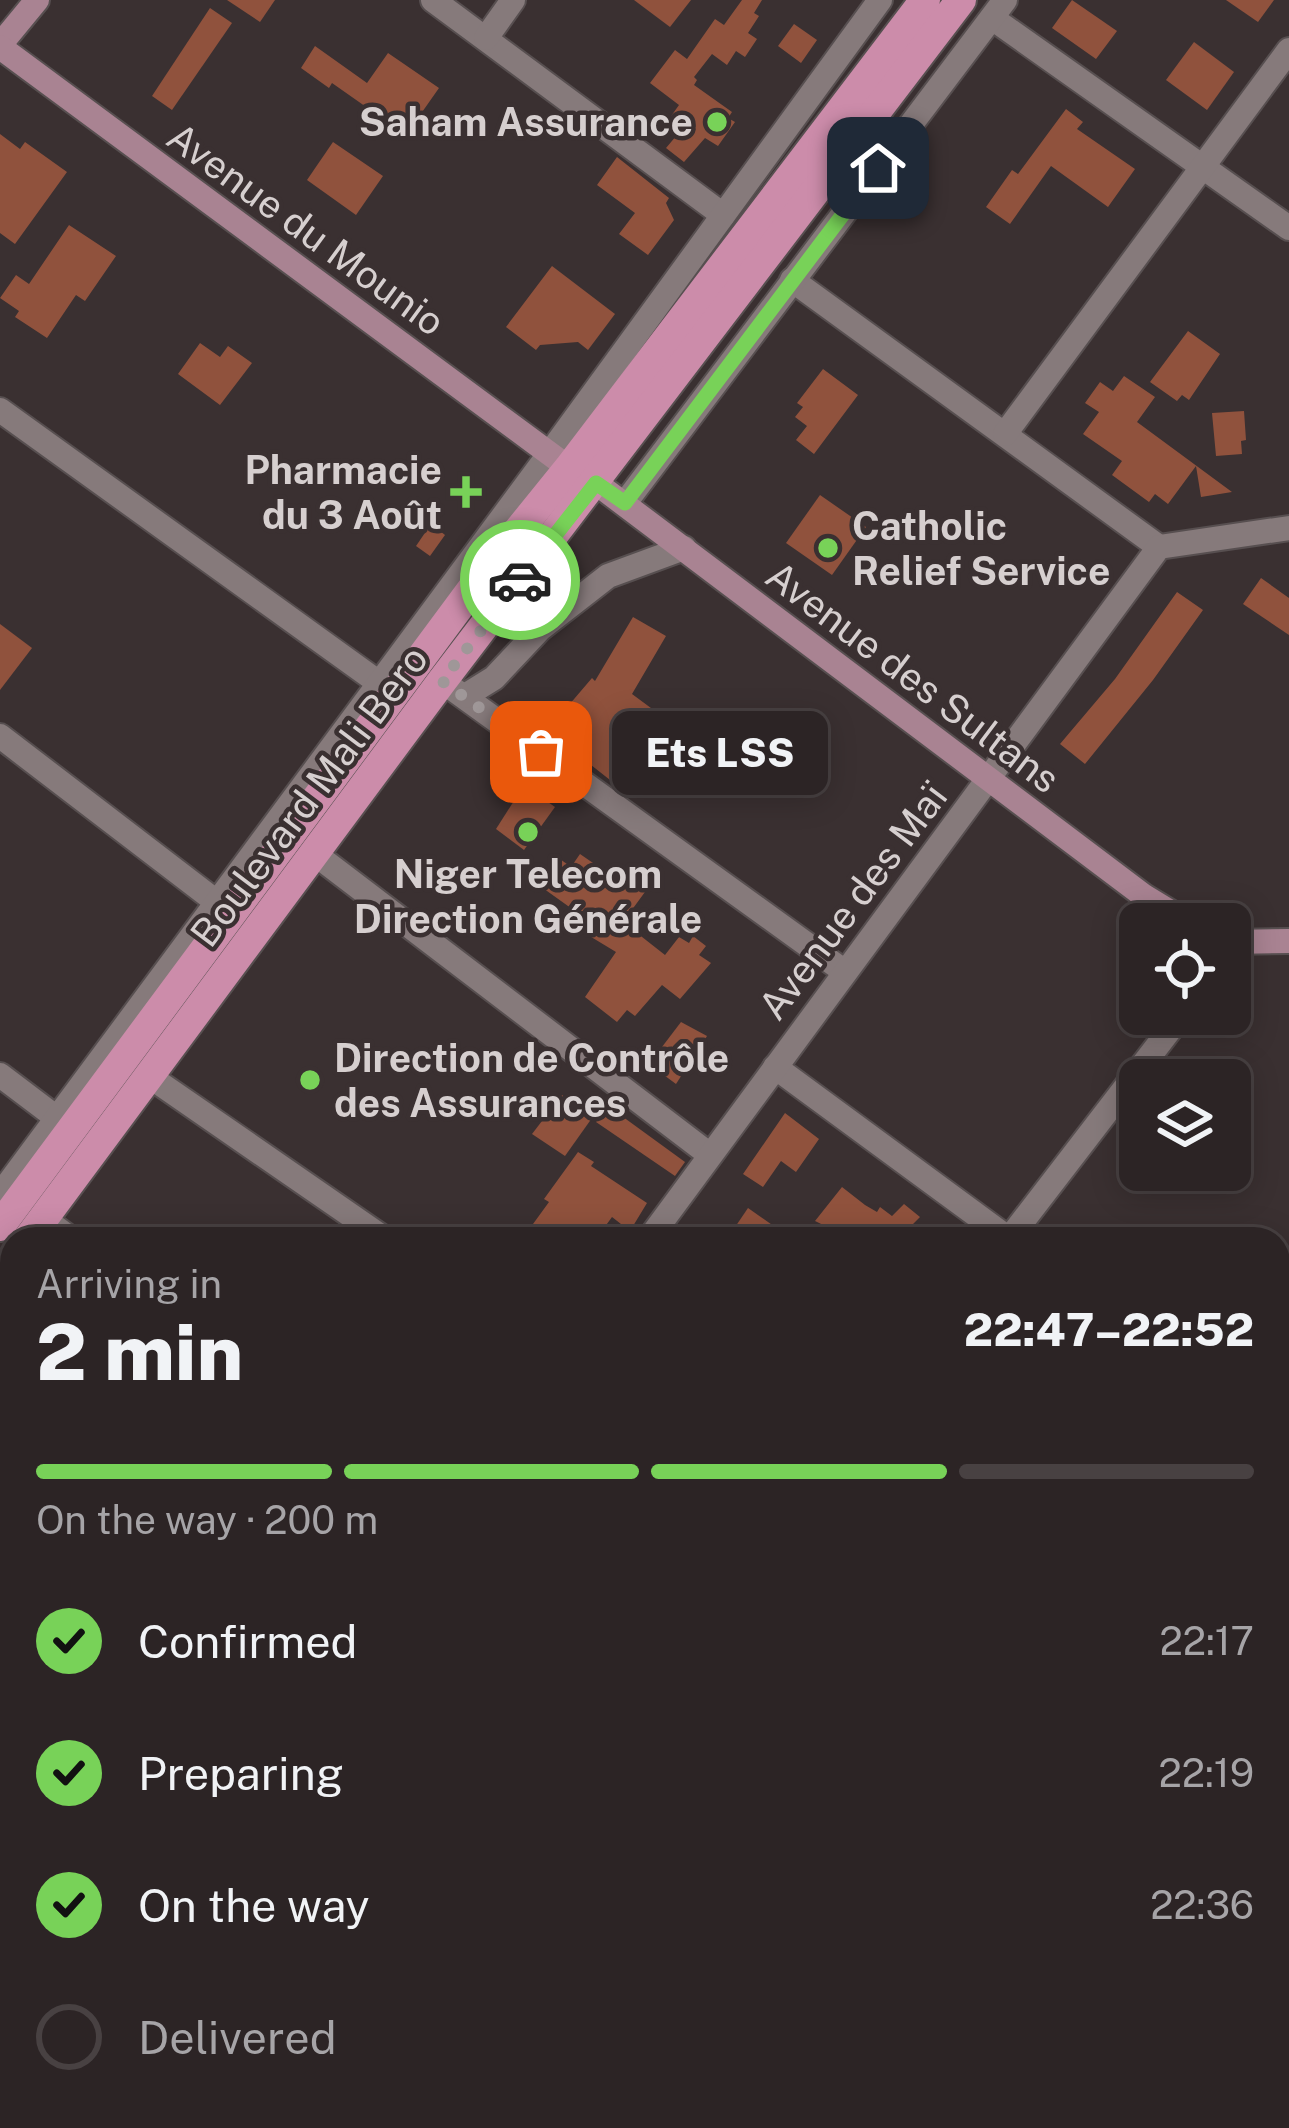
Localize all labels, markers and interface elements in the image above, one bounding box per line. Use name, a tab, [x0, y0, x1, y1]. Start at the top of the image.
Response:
place label: Saham Assurance	[359, 99, 693, 145]
marker: Saham Assurance	[704, 109, 730, 135]
street label: Avenue du Mounio	[158, 113, 454, 345]
pin	[827, 117, 929, 219]
icon: home	[845, 135, 911, 201]
place label: Pharmacie du 3 Août	[244, 447, 442, 538]
marker: Pharmacie du 3 Août	[453, 479, 479, 505]
place label: Catholic Relief Service	[852, 503, 1110, 594]
courier	[460, 520, 580, 640]
marker: Catholic Relief Service	[815, 535, 841, 561]
icon: car	[487, 547, 553, 613]
street label: Avenue des Sultans	[757, 552, 1069, 802]
street label: Boulevard Mali Bero	[181, 637, 437, 955]
pin	[490, 701, 592, 803]
callout: Ets LSS	[613, 710, 829, 794]
icon: bag	[508, 719, 574, 785]
text: Ets LSS	[646, 730, 794, 776]
street label: Avenue des Maï	[749, 773, 957, 1029]
marker: Niger Telecom Direction Générale	[515, 819, 541, 845]
place label: Niger Telecom Direction Générale	[354, 851, 702, 942]
map controls	[1119, 903, 1251, 1191]
button: locate	[1119, 903, 1251, 1035]
place label: Direction de Contrôle des Assurances	[334, 1035, 729, 1126]
button: layers	[1119, 1059, 1251, 1191]
marker: Direction de Contrôle des Assurances	[297, 1067, 323, 1093]
text: Arriving in	[36, 1261, 222, 1307]
text: 22:47–22:52	[964, 1303, 1254, 1356]
text: 2 min	[36, 1306, 243, 1398]
text: On the way · 200 m	[36, 1497, 378, 1543]
icon: check	[36, 1608, 102, 1674]
text: Confirmed	[138, 1615, 357, 1668]
text: 22:17	[1159, 1618, 1254, 1664]
icon: check	[36, 1740, 102, 1806]
text: Preparing	[138, 1747, 344, 1800]
text: 22:19	[1158, 1750, 1254, 1796]
icon: check	[36, 1872, 102, 1938]
text: On the way	[138, 1879, 370, 1932]
text: 22:36	[1150, 1882, 1254, 1928]
text: Delivered	[138, 2011, 337, 2064]

